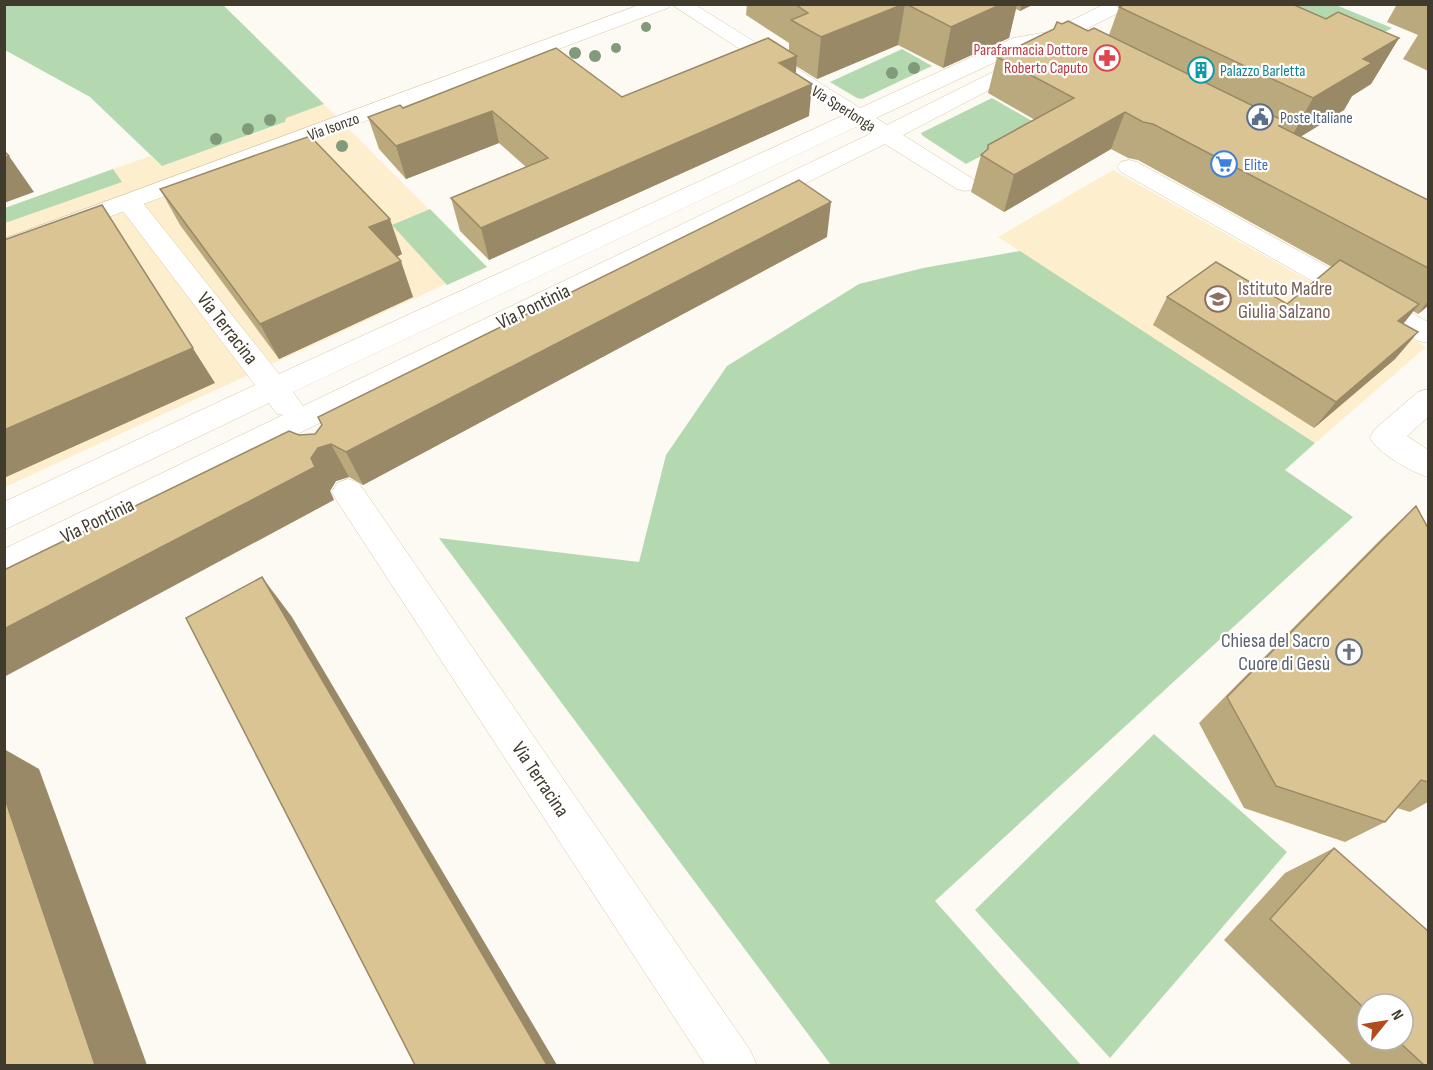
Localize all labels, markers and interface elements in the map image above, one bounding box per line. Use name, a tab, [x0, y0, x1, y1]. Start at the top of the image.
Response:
place label: Parafarmacia Dottore Roberto Caputo	[974, 41, 1088, 78]
pharmacy icon: Parafarmacia Dottore Roberto Caputo	[1092, 43, 1122, 73]
building icon: Palazzo Barletta	[1186, 55, 1216, 85]
place label: Palazzo Barletta	[1220, 62, 1305, 81]
street label: Via Sperlonga	[808, 82, 879, 136]
public building icon: Poste Italiane	[1245, 102, 1275, 132]
street label: Via Isonzo	[305, 109, 362, 145]
place label: Poste Italiane	[1280, 109, 1353, 128]
supermarket icon: Elite	[1209, 149, 1239, 179]
place label: Elite	[1244, 156, 1268, 175]
place label: Istituto Madre Giulia Salzano	[1238, 277, 1332, 324]
street label: Via Pontinia	[493, 279, 574, 335]
school or university icon: Istituto Madre Giulia Salzano	[1203, 284, 1233, 314]
street label: Via Terracina	[192, 288, 263, 370]
street label: Via Pontinia	[57, 493, 138, 549]
place label: Chiesa del Sacro Cuore di Gesù	[1221, 629, 1330, 676]
church icon: Chiesa del Sacro Cuore di Gesù	[1334, 637, 1364, 667]
street label: Via Terracina	[506, 737, 574, 822]
north arrow	[1355, 992, 1415, 1052]
text: N	[1386, 1007, 1407, 1024]

